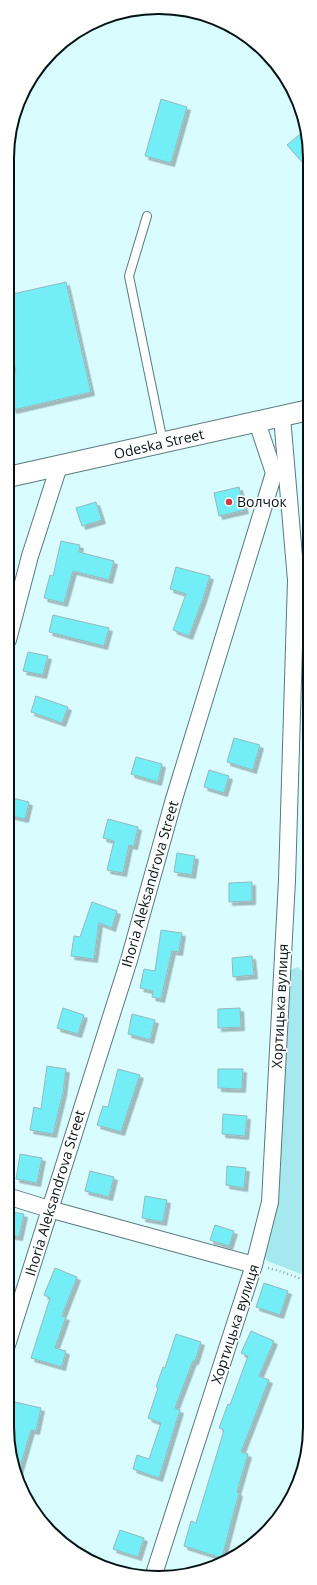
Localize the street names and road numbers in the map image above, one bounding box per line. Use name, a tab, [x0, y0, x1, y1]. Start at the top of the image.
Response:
street label: Odeska Street	[112, 424, 206, 463]
street label: Ihoria Aleksandrova Street	[117, 798, 182, 969]
street label: Хортицька вулиця	[267, 943, 292, 1069]
street label: Ihoria Aleksandrova Street	[20, 1108, 89, 1278]
street label: Хортицька вулиця	[206, 1262, 263, 1386]

